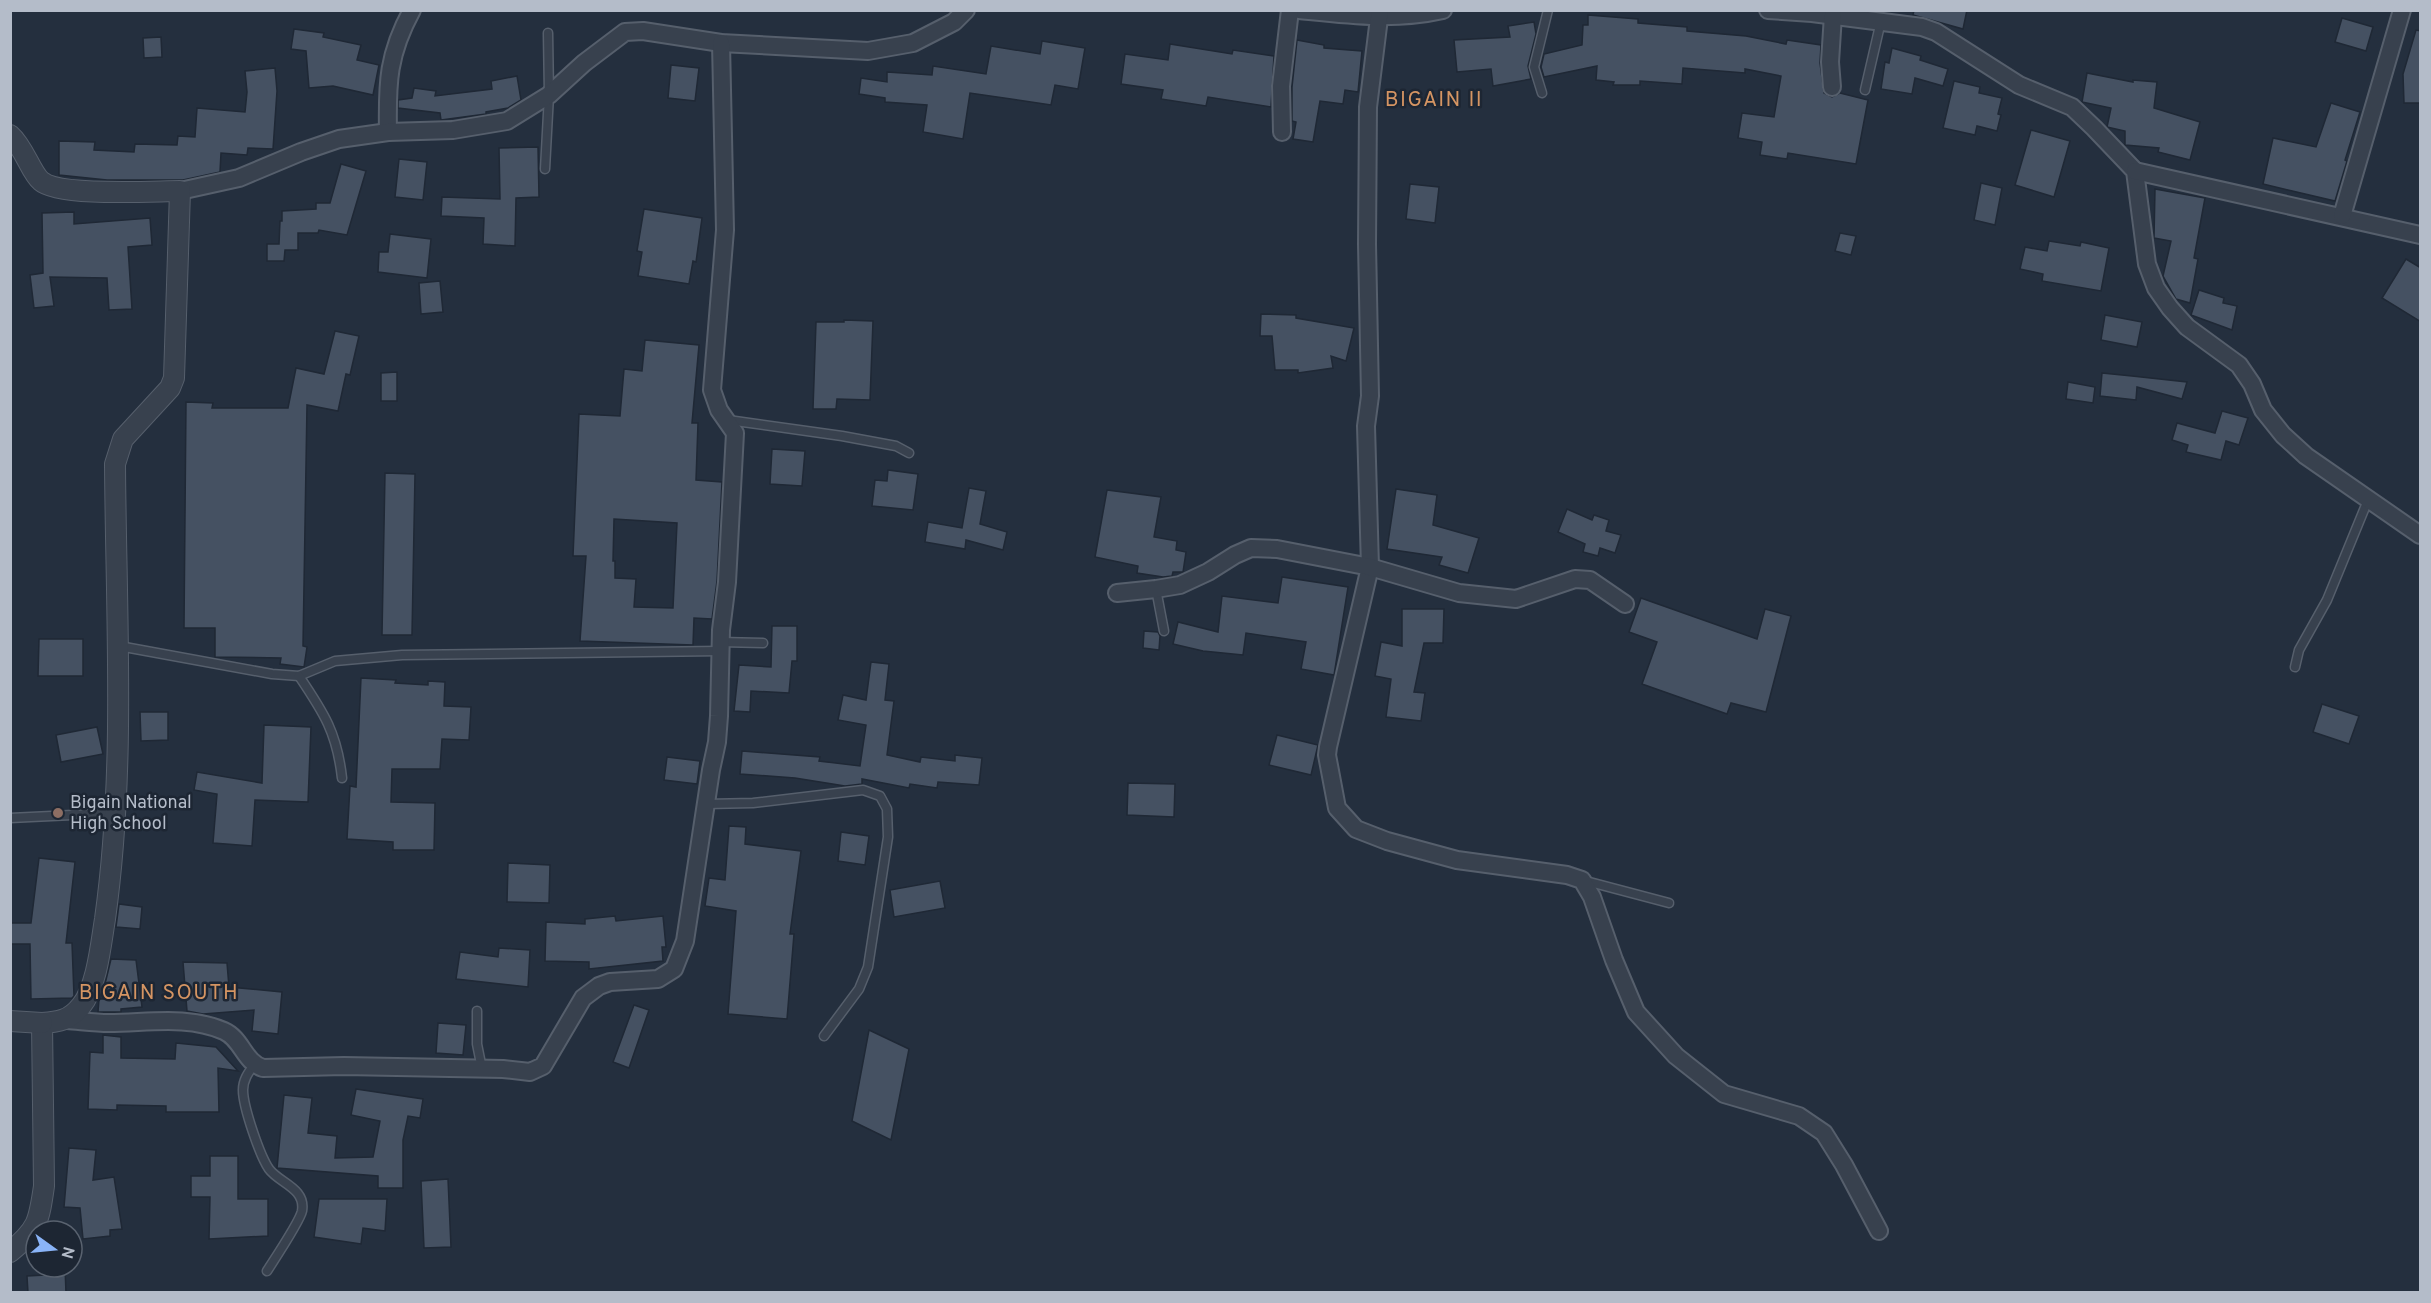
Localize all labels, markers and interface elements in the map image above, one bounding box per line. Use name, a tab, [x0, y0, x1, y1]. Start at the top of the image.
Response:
district label: BIGAIN II	[1385, 87, 1483, 114]
place label: Bigain National High School	[70, 792, 192, 836]
marker: Bigain National High School	[51, 806, 65, 820]
district label: BIGAIN SOUTH	[79, 980, 239, 1007]
north arrow	[24, 1219, 84, 1279]
text: N	[55, 1244, 78, 1261]

